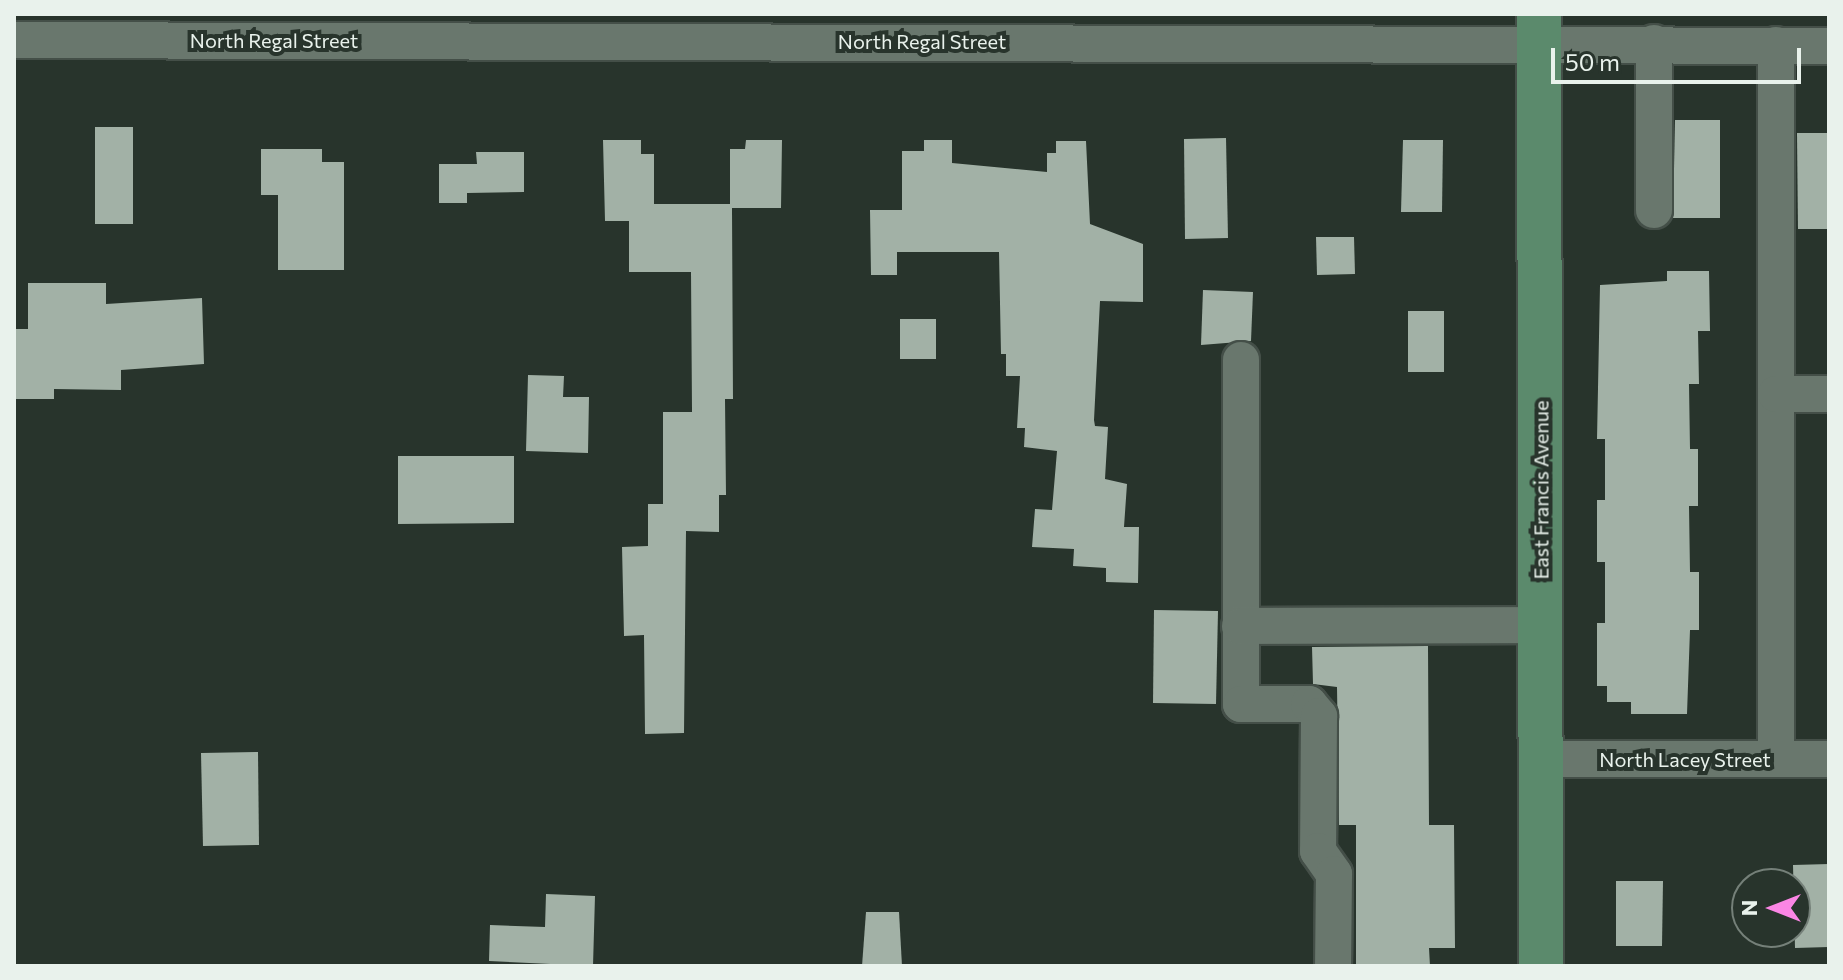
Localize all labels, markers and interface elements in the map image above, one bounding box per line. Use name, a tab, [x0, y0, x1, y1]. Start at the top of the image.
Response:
street label: North Regal Street	[190, 28, 358, 52]
street label: North Regal Street	[838, 29, 1006, 53]
scale bar	[1555, 32, 1805, 82]
text: 50 m	[1565, 47, 1620, 76]
street label: East Francis Avenue	[1529, 401, 1553, 579]
street label: North Lacey Street	[1599, 747, 1771, 771]
north arrow	[1731, 868, 1811, 948]
text: N	[1735, 900, 1762, 916]

